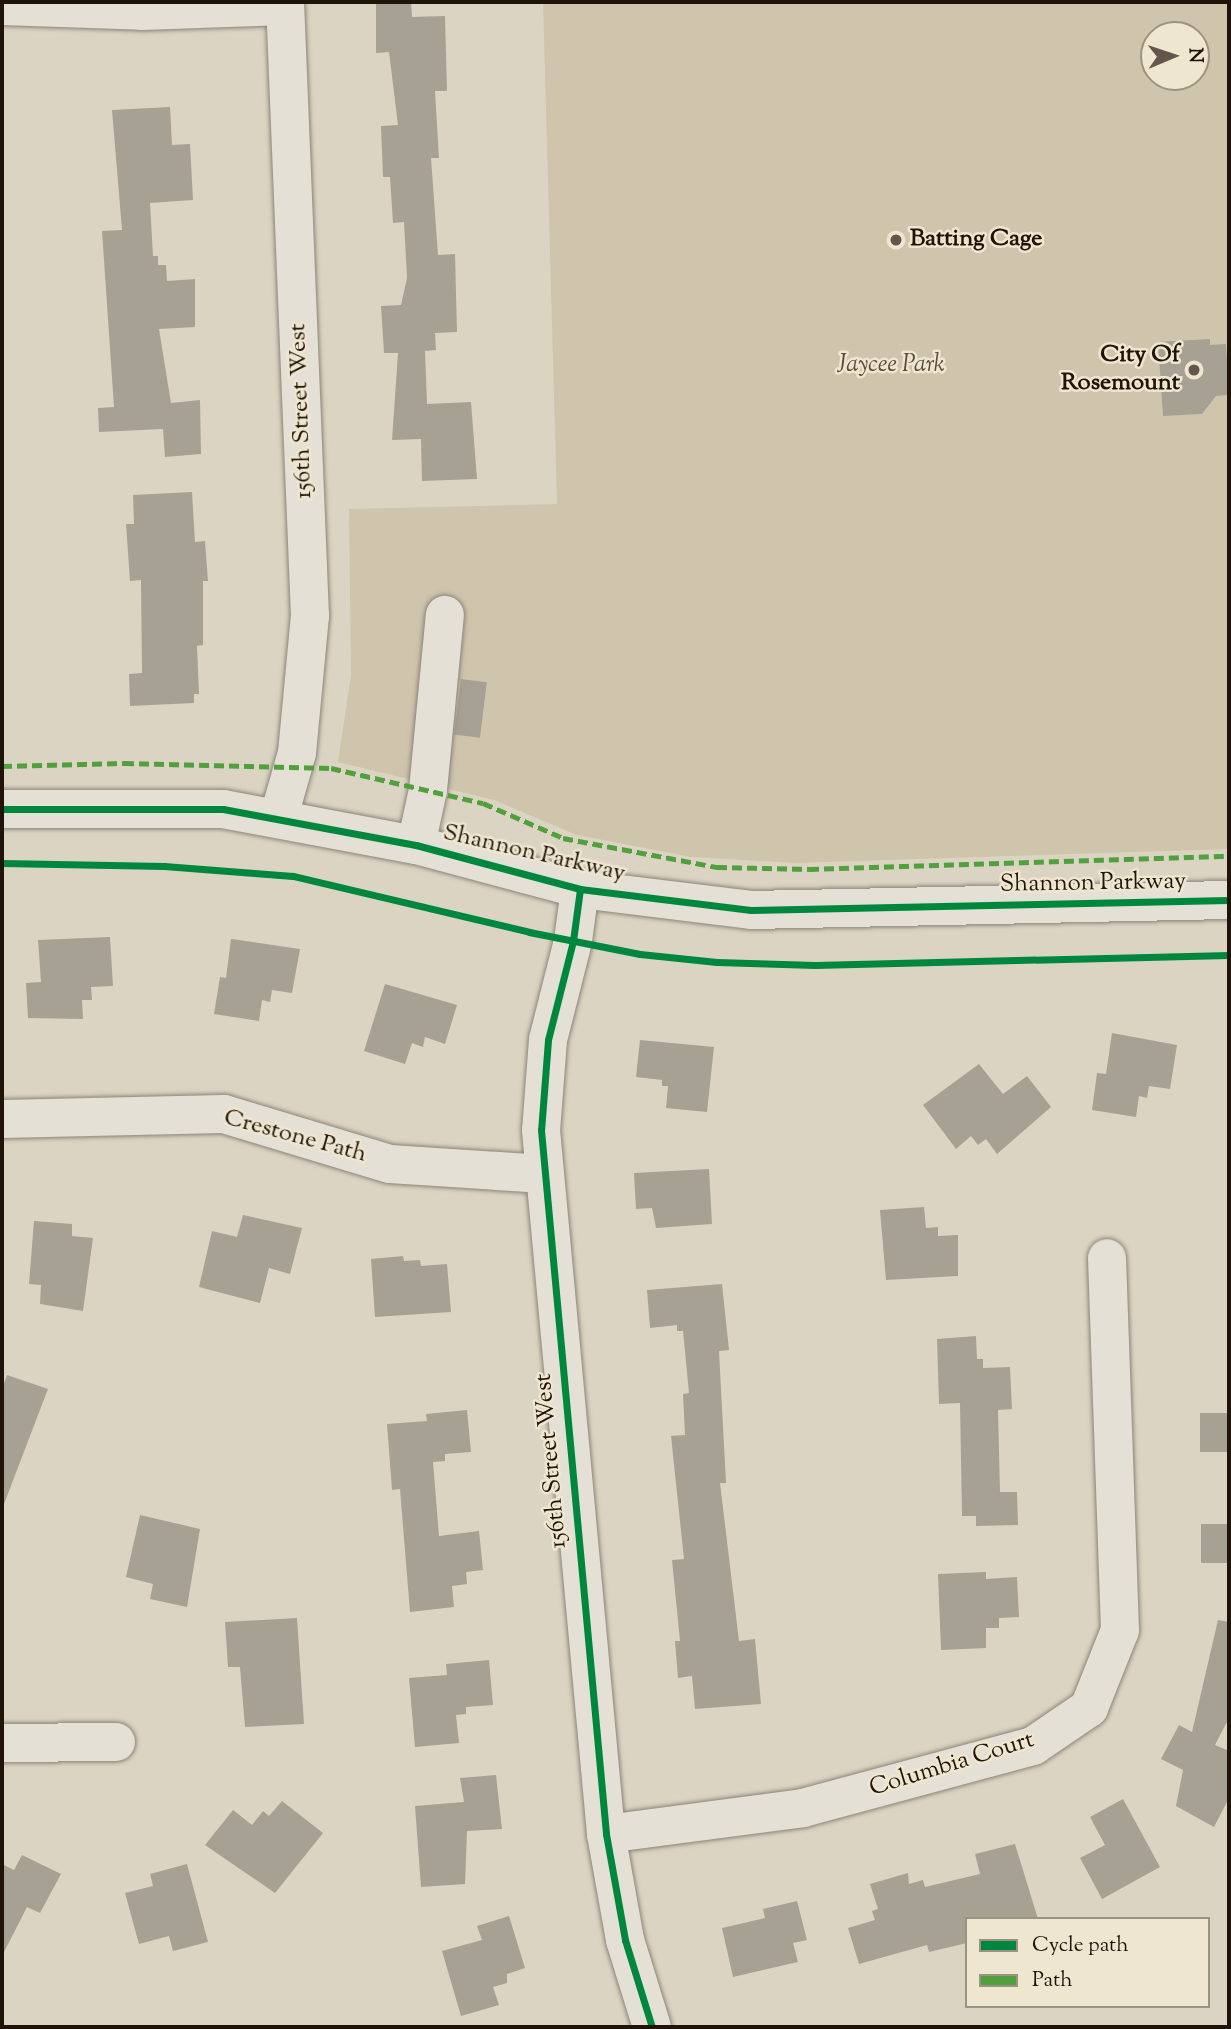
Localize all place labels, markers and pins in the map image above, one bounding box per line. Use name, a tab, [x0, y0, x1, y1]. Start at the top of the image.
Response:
place label: Batting Cage	[910, 226, 1042, 254]
marker: Batting Cage	[888, 232, 904, 248]
place label: City Of Rosemount	[1061, 342, 1180, 398]
marker: City Of Rosemount	[1186, 362, 1202, 378]

